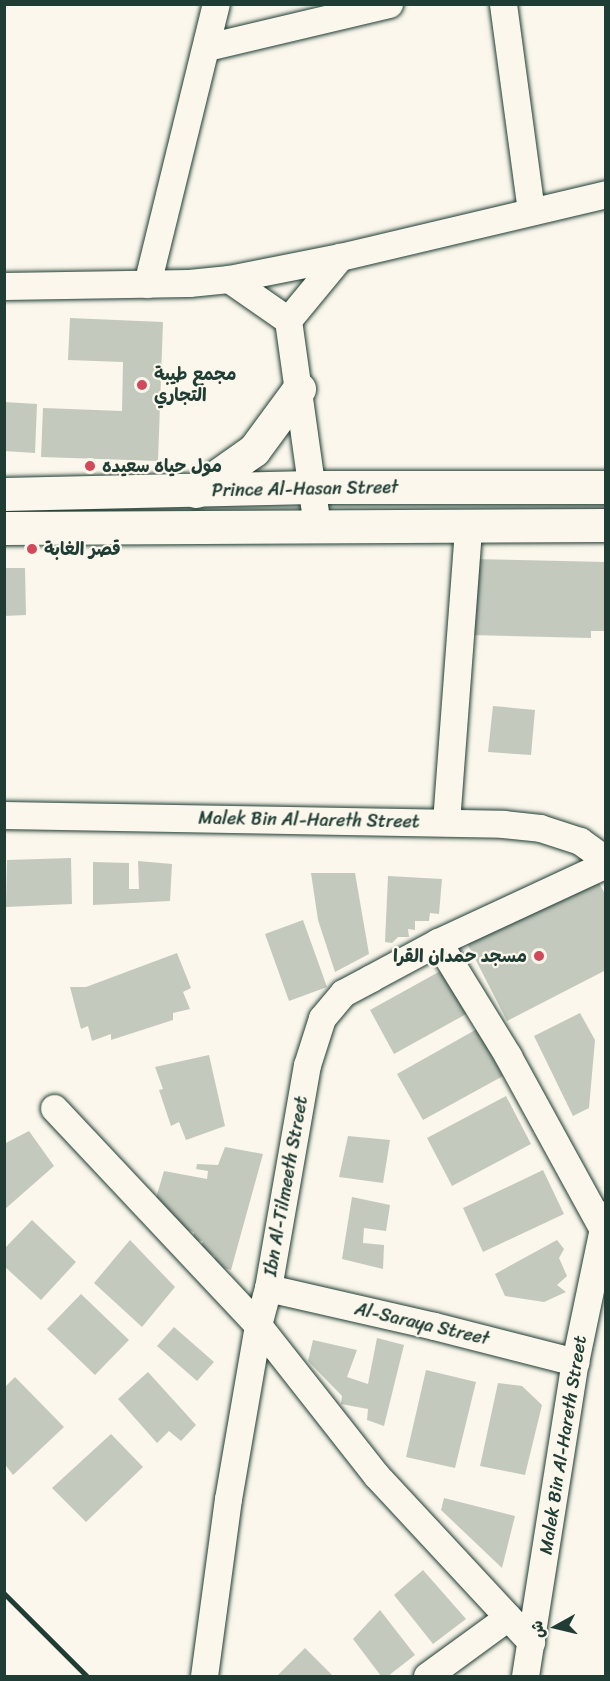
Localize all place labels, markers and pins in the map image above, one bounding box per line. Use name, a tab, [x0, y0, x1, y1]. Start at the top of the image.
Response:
place label: مجمع طيبة التجاري	[154, 364, 236, 406]
marker: مجمع طيبة التجاري	[135, 378, 149, 392]
place label: مول حياه سعيده	[102, 455, 222, 477]
marker: مول حياه سعيده	[83, 459, 97, 473]
place label: قصر الغابة	[44, 538, 121, 560]
marker: قصر الغابة	[25, 542, 39, 556]
place label: مسجد حمدان القرا	[393, 945, 527, 967]
marker: مسجد حمدان القرا	[532, 949, 546, 963]

